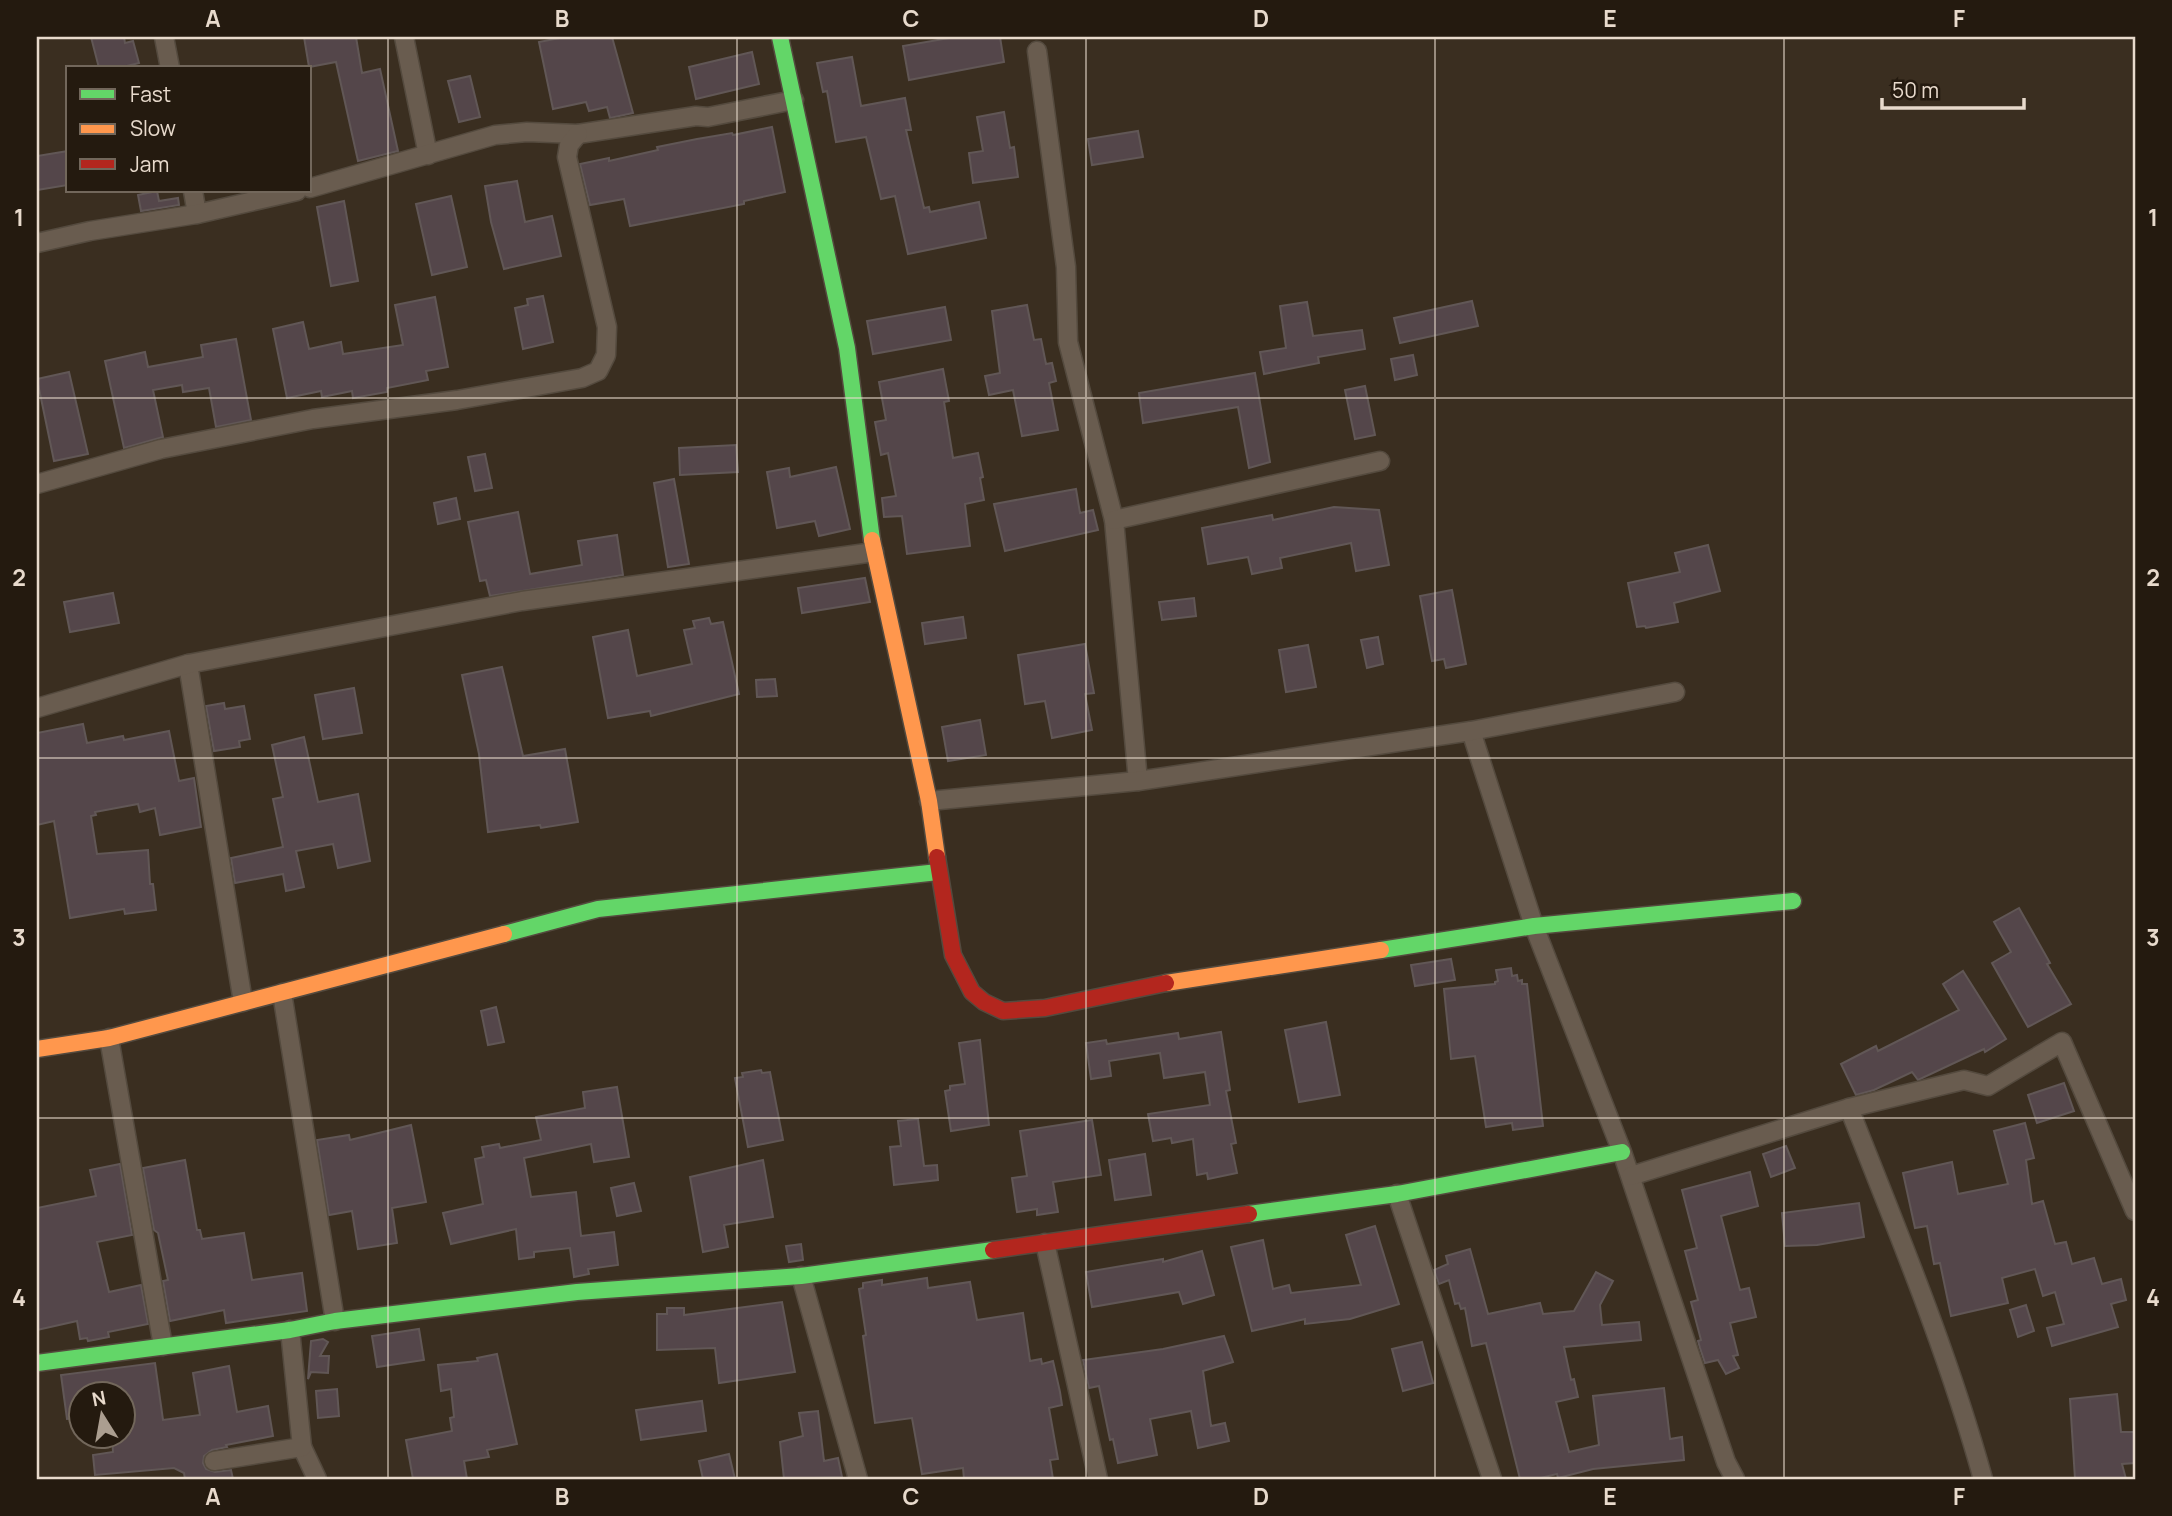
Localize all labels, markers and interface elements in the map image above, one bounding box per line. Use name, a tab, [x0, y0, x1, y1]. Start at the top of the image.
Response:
text: A	[205, 2, 221, 34]
text: B	[555, 2, 569, 34]
text: C	[903, 2, 920, 34]
text: D	[1253, 2, 1269, 34]
text: E	[1603, 2, 1617, 34]
text: F	[1953, 2, 1965, 34]
legend	[66, 66, 312, 192]
scale bar	[1882, 66, 2023, 110]
text: 50 m	[1892, 76, 1939, 104]
text: Fast	[130, 80, 171, 108]
text: Slow	[130, 114, 176, 142]
text: Jam	[130, 150, 169, 178]
text: 1	[14, 201, 24, 233]
text: 1	[2148, 201, 2158, 233]
text: 2	[12, 561, 26, 593]
text: 2	[2146, 561, 2160, 593]
text: 3	[12, 921, 26, 953]
text: 3	[2146, 921, 2160, 953]
text: 4	[12, 1281, 26, 1313]
text: 4	[2146, 1281, 2160, 1313]
north arrow	[66, 1380, 136, 1450]
text: N	[90, 1384, 108, 1412]
text: A	[205, 1480, 221, 1512]
text: B	[555, 1480, 569, 1512]
text: C	[903, 1480, 920, 1512]
text: D	[1253, 1480, 1269, 1512]
text: E	[1603, 1480, 1617, 1512]
text: F	[1953, 1480, 1965, 1512]

